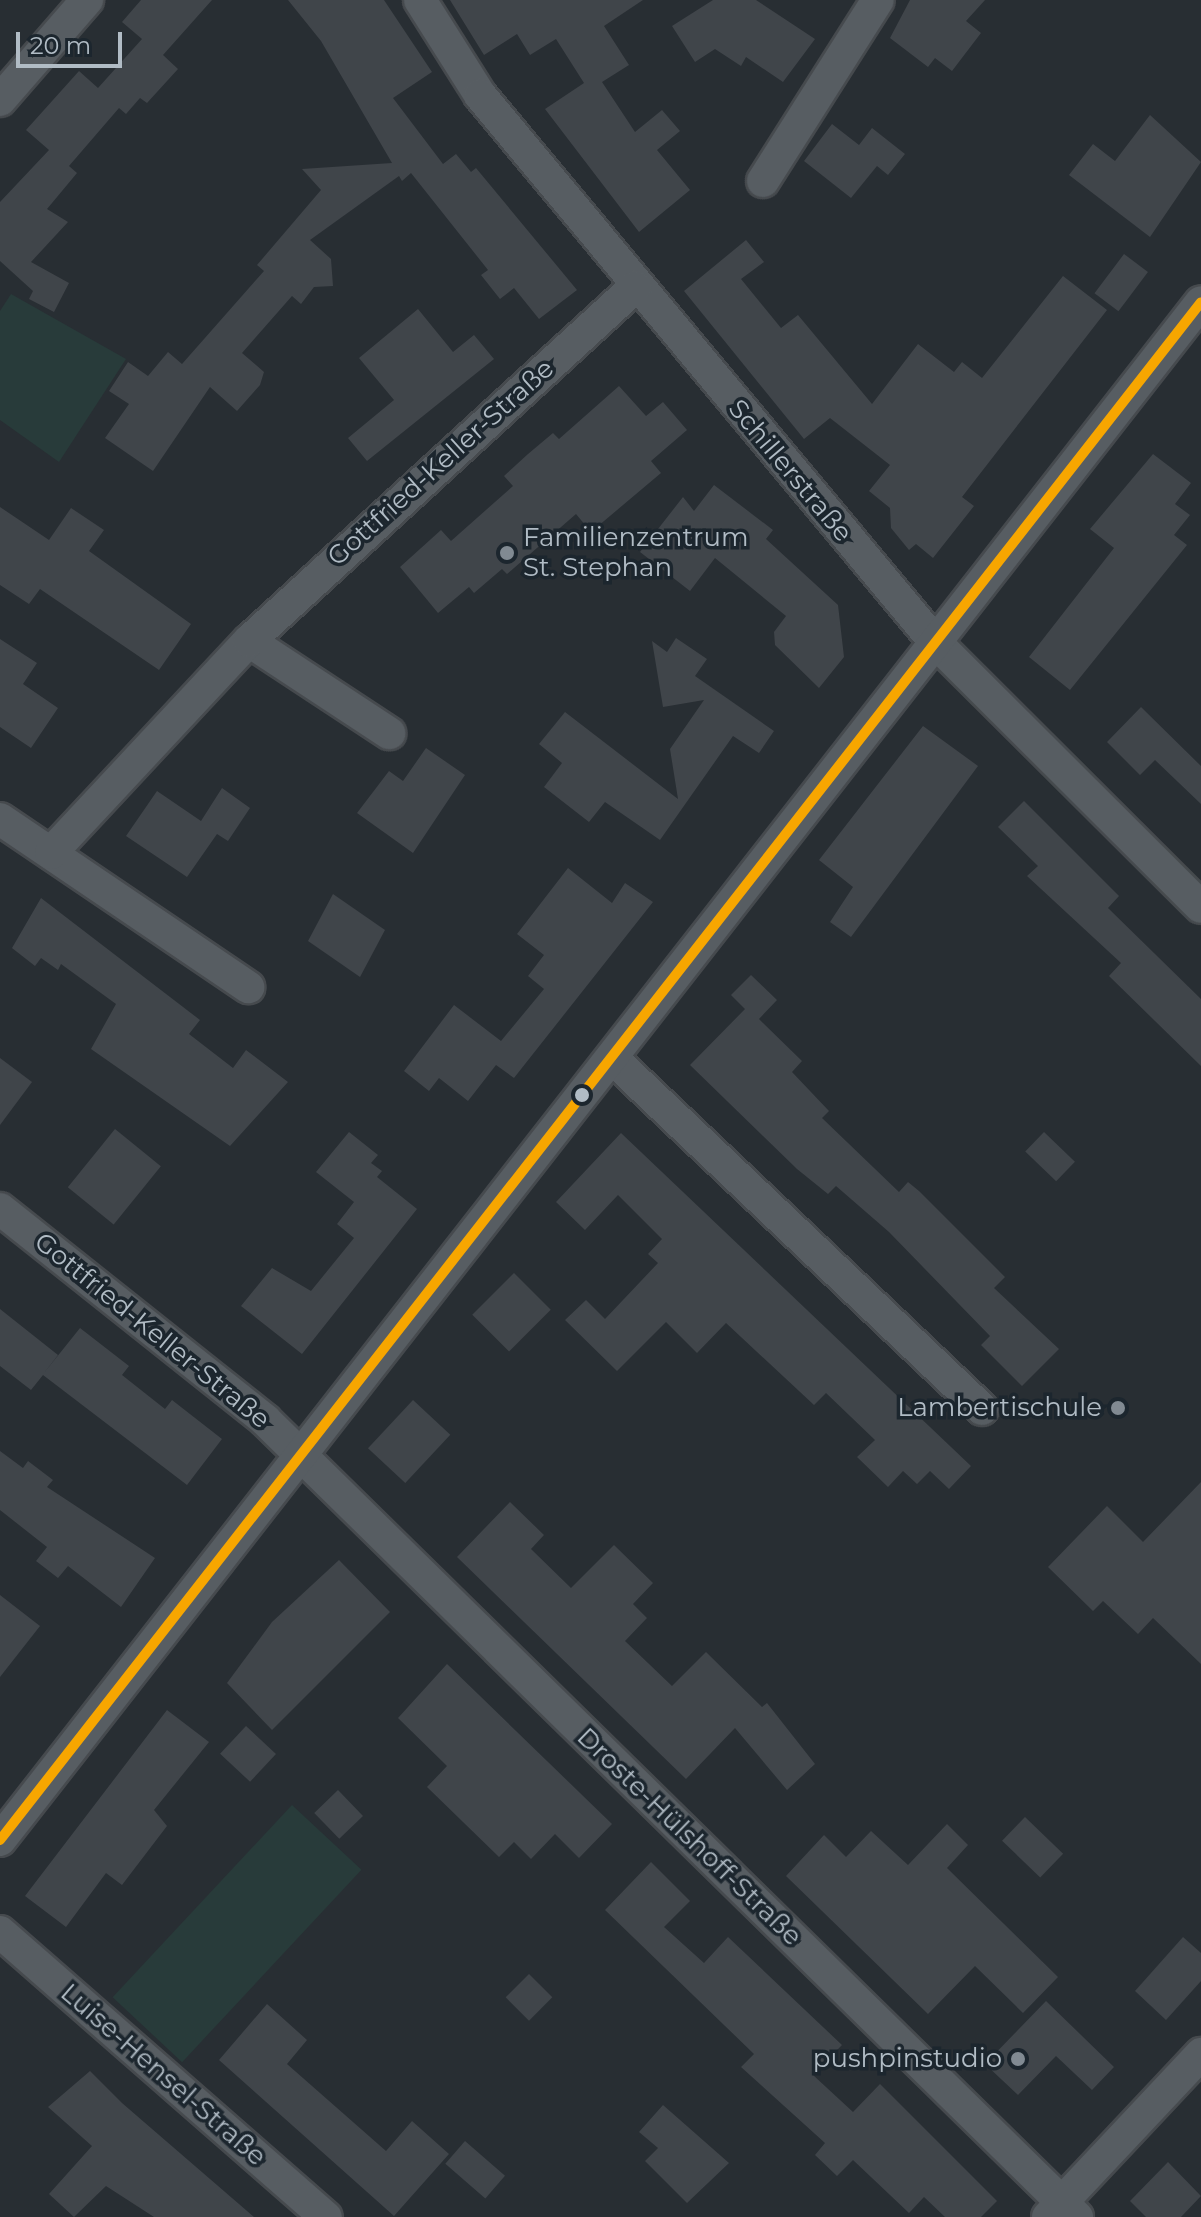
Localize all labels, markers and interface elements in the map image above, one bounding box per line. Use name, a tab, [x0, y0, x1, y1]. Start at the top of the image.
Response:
scale bar	[20, 16, 126, 66]
text: 20 m	[30, 31, 91, 60]
street label: Gottfried-Keller-Straße	[321, 353, 561, 573]
street label: Schillerstraße	[721, 394, 859, 548]
place label: Familienzentrum St. Stephan	[523, 522, 748, 584]
marker: Familienzentrum St. Stephan	[498, 544, 516, 562]
unlabelled marker	[574, 1087, 590, 1103]
street label: Gottfried-Keller-Straße	[28, 1226, 276, 1436]
place label: Lambertischule	[897, 1392, 1102, 1424]
marker: Lambertischule	[1109, 1399, 1127, 1417]
street label: Droste-Hülshoff-Straße	[570, 1722, 808, 1952]
street label: Luise-Hensel-Straße	[54, 1977, 272, 2173]
place label: pushpinstudio	[813, 2043, 1002, 2075]
marker: pushpinstudio	[1009, 2050, 1027, 2068]

